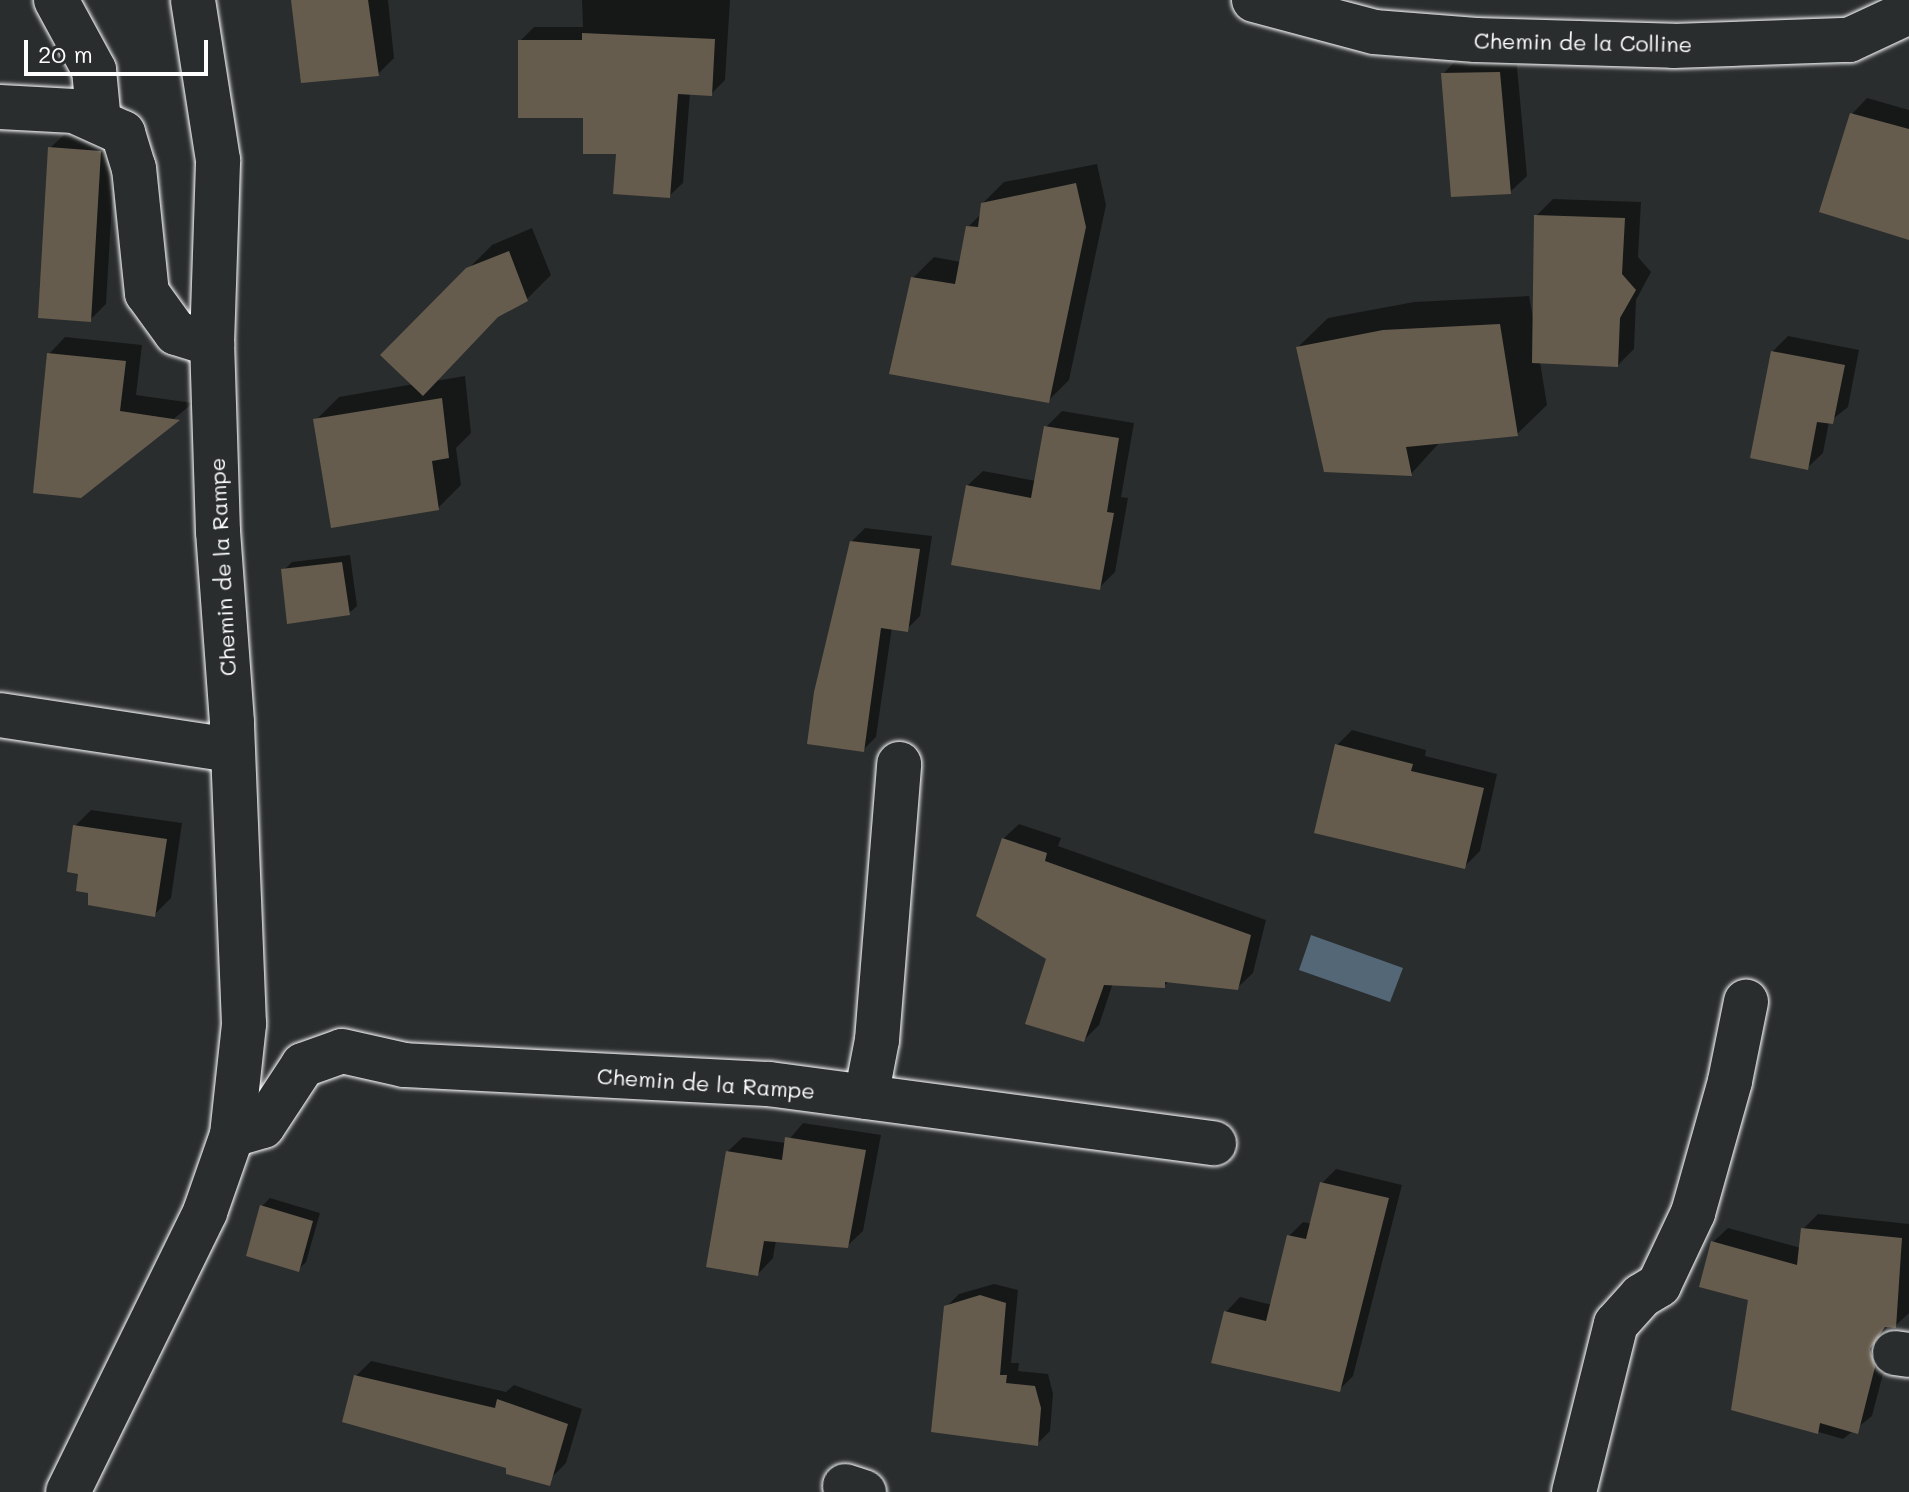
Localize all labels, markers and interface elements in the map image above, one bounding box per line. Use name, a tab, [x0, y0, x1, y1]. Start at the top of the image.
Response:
scale bar	[28, 24, 212, 74]
street label: Chemin de la Colline	[1474, 27, 1692, 57]
text: 20 m	[38, 38, 93, 69]
street label: Chemin de la Rampe	[203, 457, 241, 677]
street label: Chemin de la Rampe	[596, 1062, 816, 1104]

